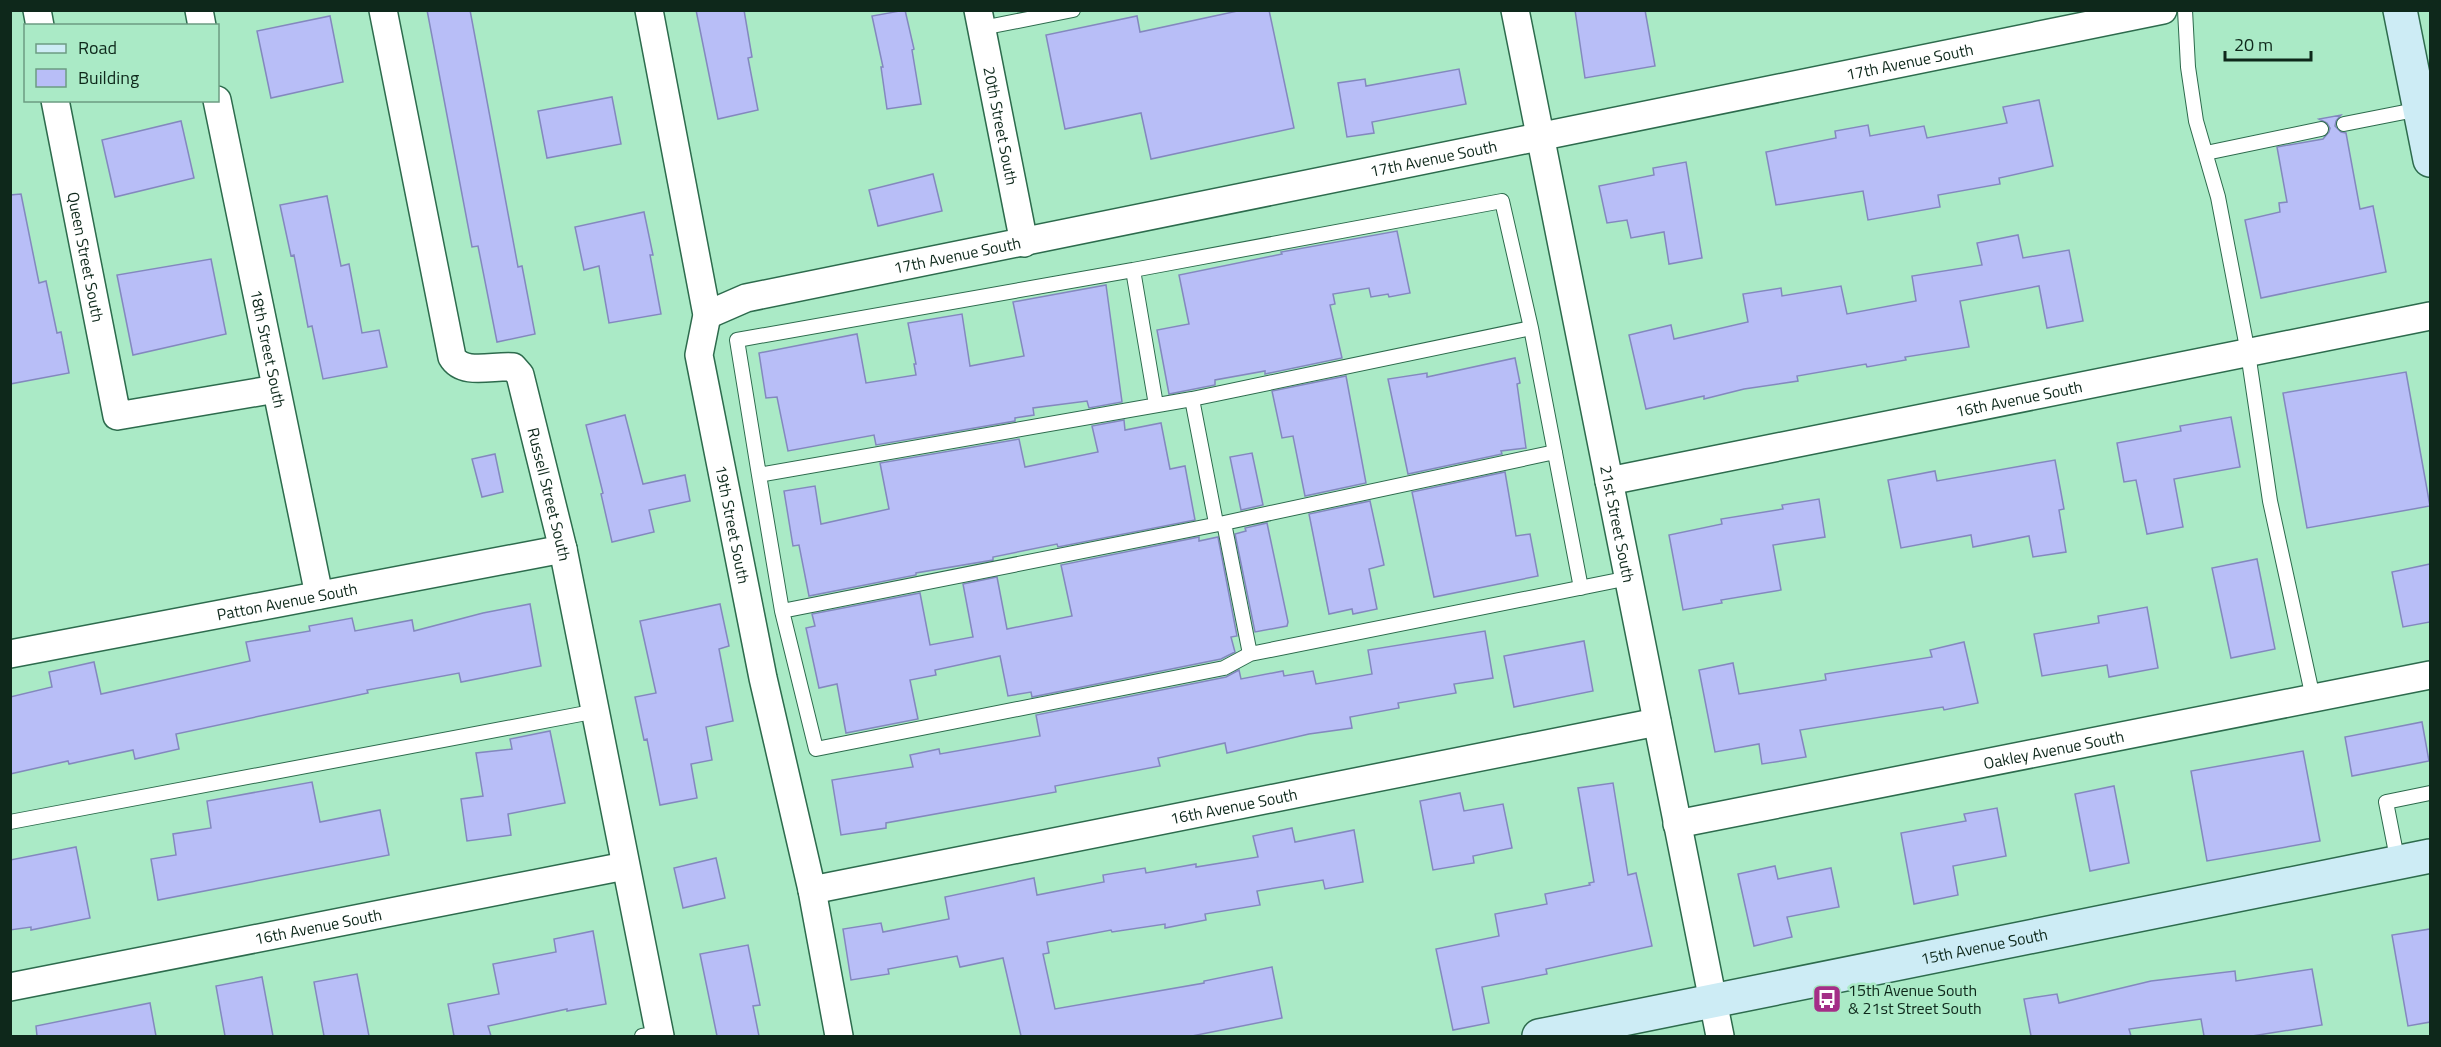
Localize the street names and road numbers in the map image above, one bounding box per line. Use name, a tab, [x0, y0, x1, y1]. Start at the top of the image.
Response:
street label: 17th Avenue South	[1844, 37, 1975, 86]
street label: 20th Street South	[977, 64, 1024, 187]
street label: 17th Avenue South	[1368, 134, 1499, 183]
street label: Queen Street South	[61, 190, 110, 324]
street label: 17th Avenue South	[891, 230, 1023, 280]
street label: 18th Street South	[244, 287, 292, 410]
street label: 16th Avenue South	[1953, 374, 2084, 423]
street label: Russell Street South	[521, 425, 577, 563]
street label: 19th Street South	[709, 463, 756, 586]
street label: 21st Street South	[1594, 463, 1641, 585]
street label: Patton Avenue South	[215, 576, 359, 627]
street label: Oakley Avenue South	[1981, 724, 2126, 775]
street label: 16th Avenue South	[1168, 782, 1299, 831]
street label: 16th Avenue South	[252, 902, 384, 951]
street label: 15th Avenue South	[1918, 922, 2050, 971]

